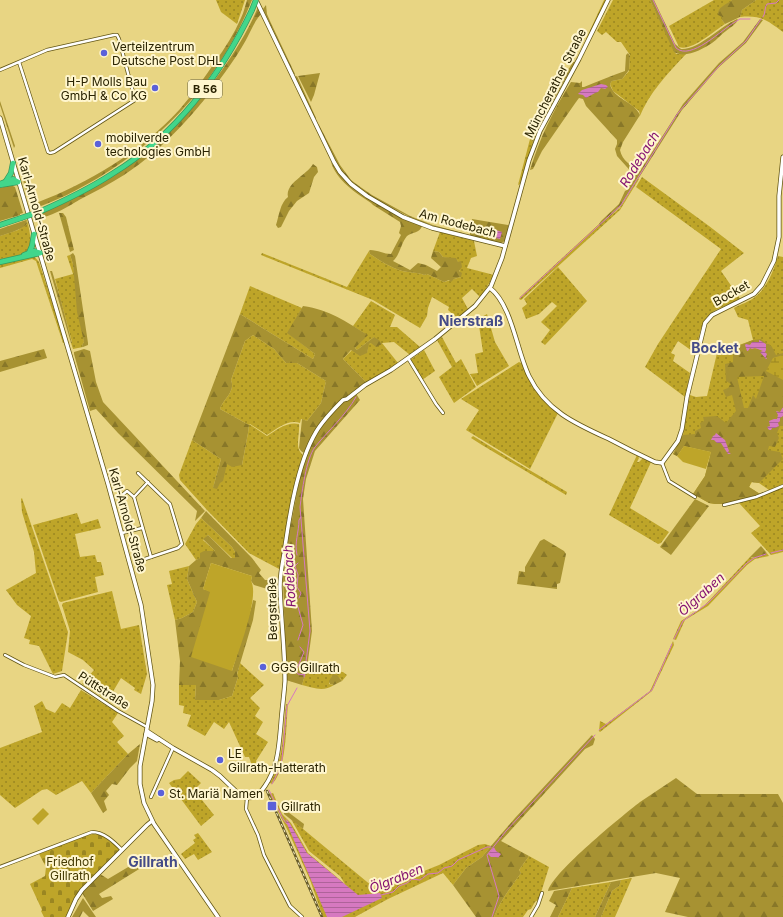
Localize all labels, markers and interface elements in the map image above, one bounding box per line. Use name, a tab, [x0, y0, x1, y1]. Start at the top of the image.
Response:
street label: Müncherather Straße	[521, 26, 589, 140]
place label: Verteilzentrum Deutsche Post DHL	[112, 39, 222, 68]
marker: Verteilzentrum Deutsche Post DHL	[99, 48, 109, 58]
place label: H-P Molls Bau GmbH & Co KG	[61, 74, 147, 103]
road number: B 56	[188, 80, 222, 98]
marker: H-P Molls Bau GmbH & Co KG	[150, 83, 160, 93]
water label: Rodebach	[616, 128, 663, 190]
place label: mobilverde techologies GmbH	[106, 130, 211, 159]
marker: mobilverde techologies GmbH	[93, 139, 103, 149]
street label: Karl-Arnold-Straße	[15, 155, 59, 263]
street label: Am Rodebach	[418, 205, 498, 241]
street label: Bocket	[710, 277, 752, 309]
district label: Nierstraß	[439, 312, 503, 329]
district label: Bocket	[691, 339, 739, 356]
street label: Karl-Arnold-Straße	[106, 466, 150, 574]
water label: Rodebach	[279, 544, 299, 608]
water label: Ölgraben	[675, 569, 728, 619]
street label: Bergstraße	[264, 578, 280, 640]
place label: GGS Gillrath	[271, 660, 340, 675]
marker: GGS Gillrath	[258, 662, 268, 672]
street label: Püttstraße	[76, 668, 132, 712]
place label: LE Gillrath-Hatterath	[228, 746, 326, 775]
marker: LE Gillrath-Hatterath	[215, 755, 225, 765]
place label: St. Mariä Namen	[169, 786, 263, 801]
marker: St. Mariä Namen	[156, 788, 166, 798]
place label: Gillrath	[281, 799, 321, 814]
marker: Gillrath	[266, 800, 278, 812]
district label: Gillrath	[128, 853, 178, 870]
park label: Friedhof Gillrath	[46, 854, 94, 883]
water label: Ölgraben	[367, 860, 426, 896]

